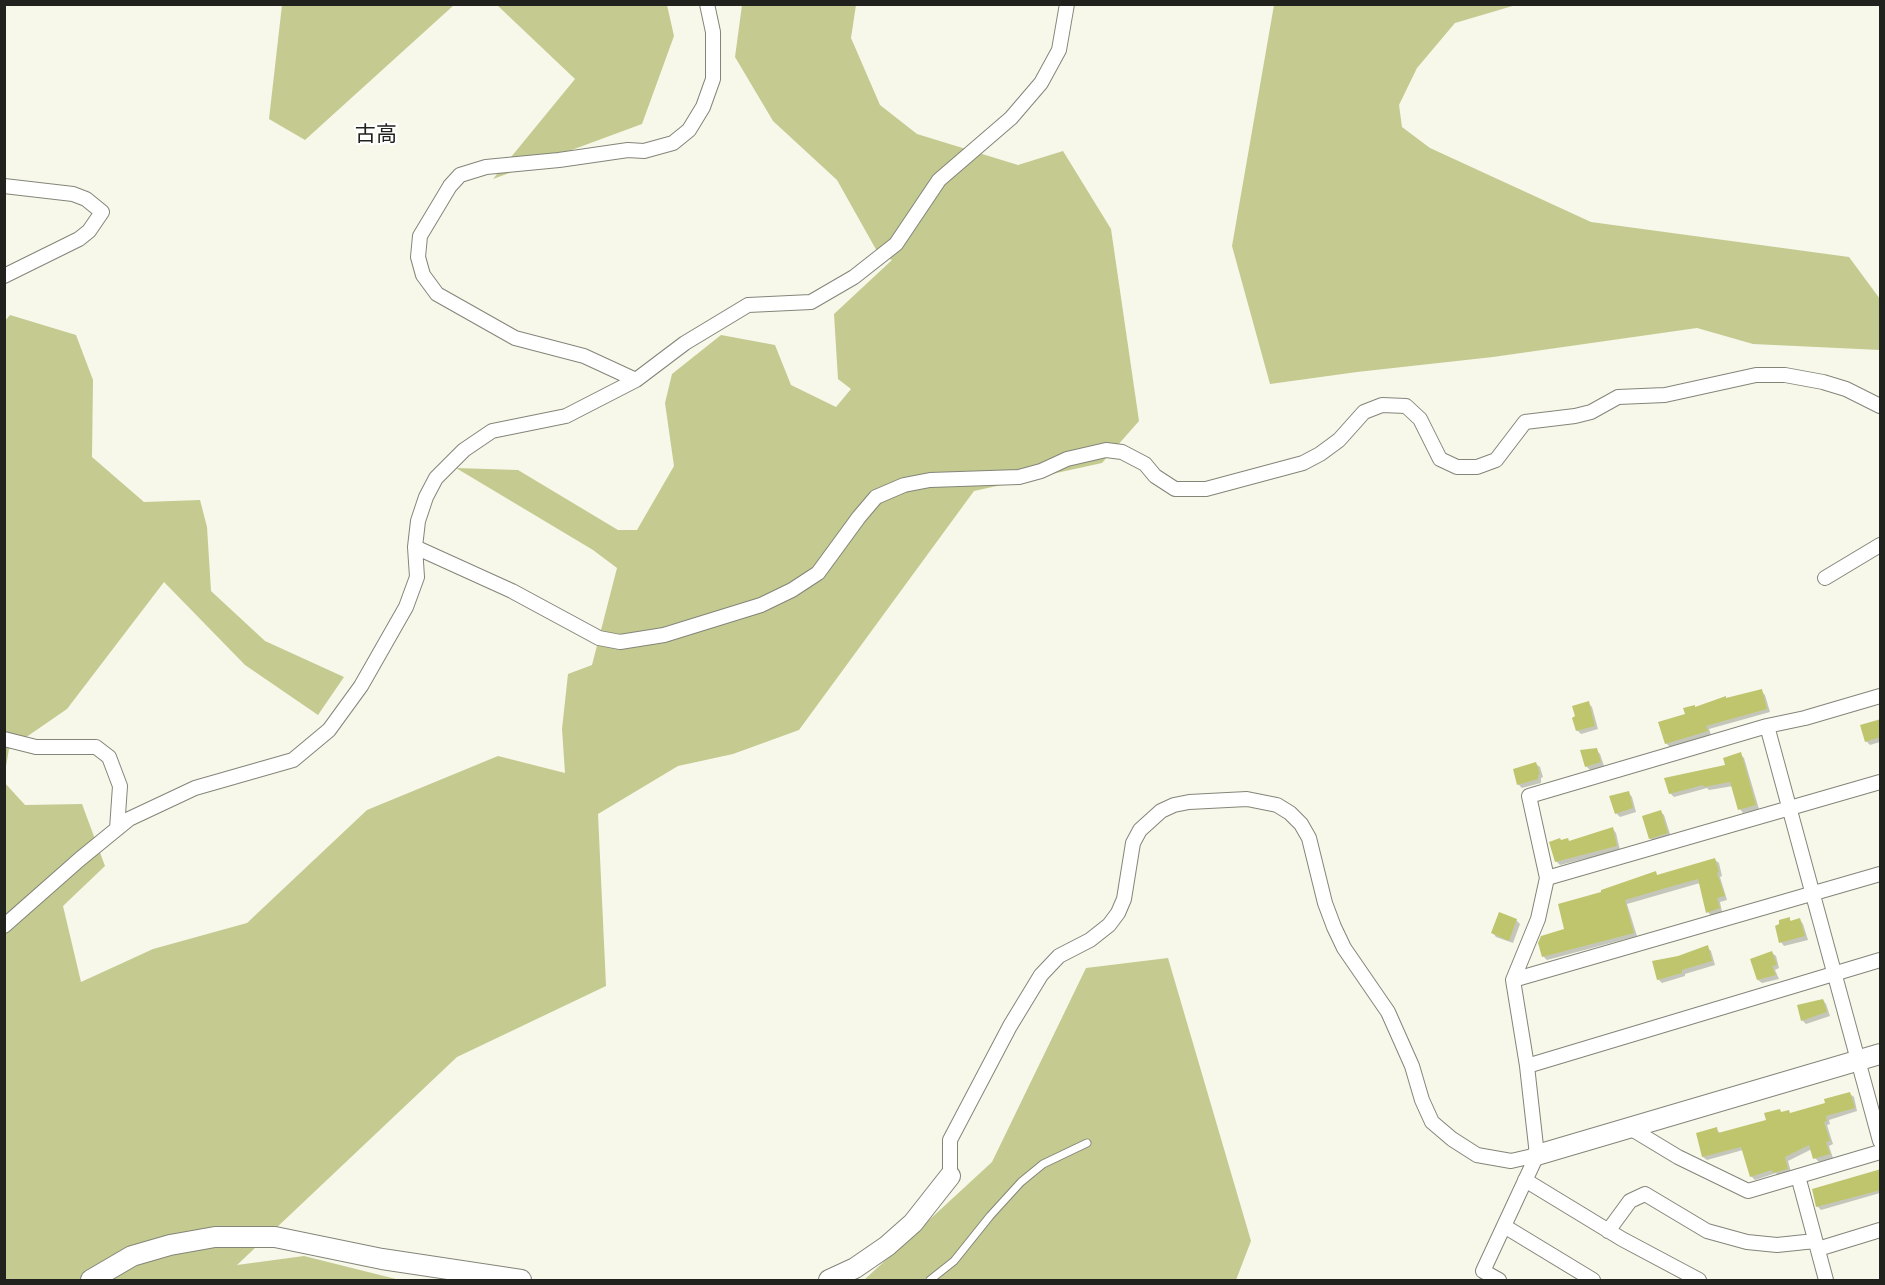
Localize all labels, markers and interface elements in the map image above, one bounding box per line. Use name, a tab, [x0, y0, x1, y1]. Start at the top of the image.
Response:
district label: 古高	[355, 123, 397, 149]

